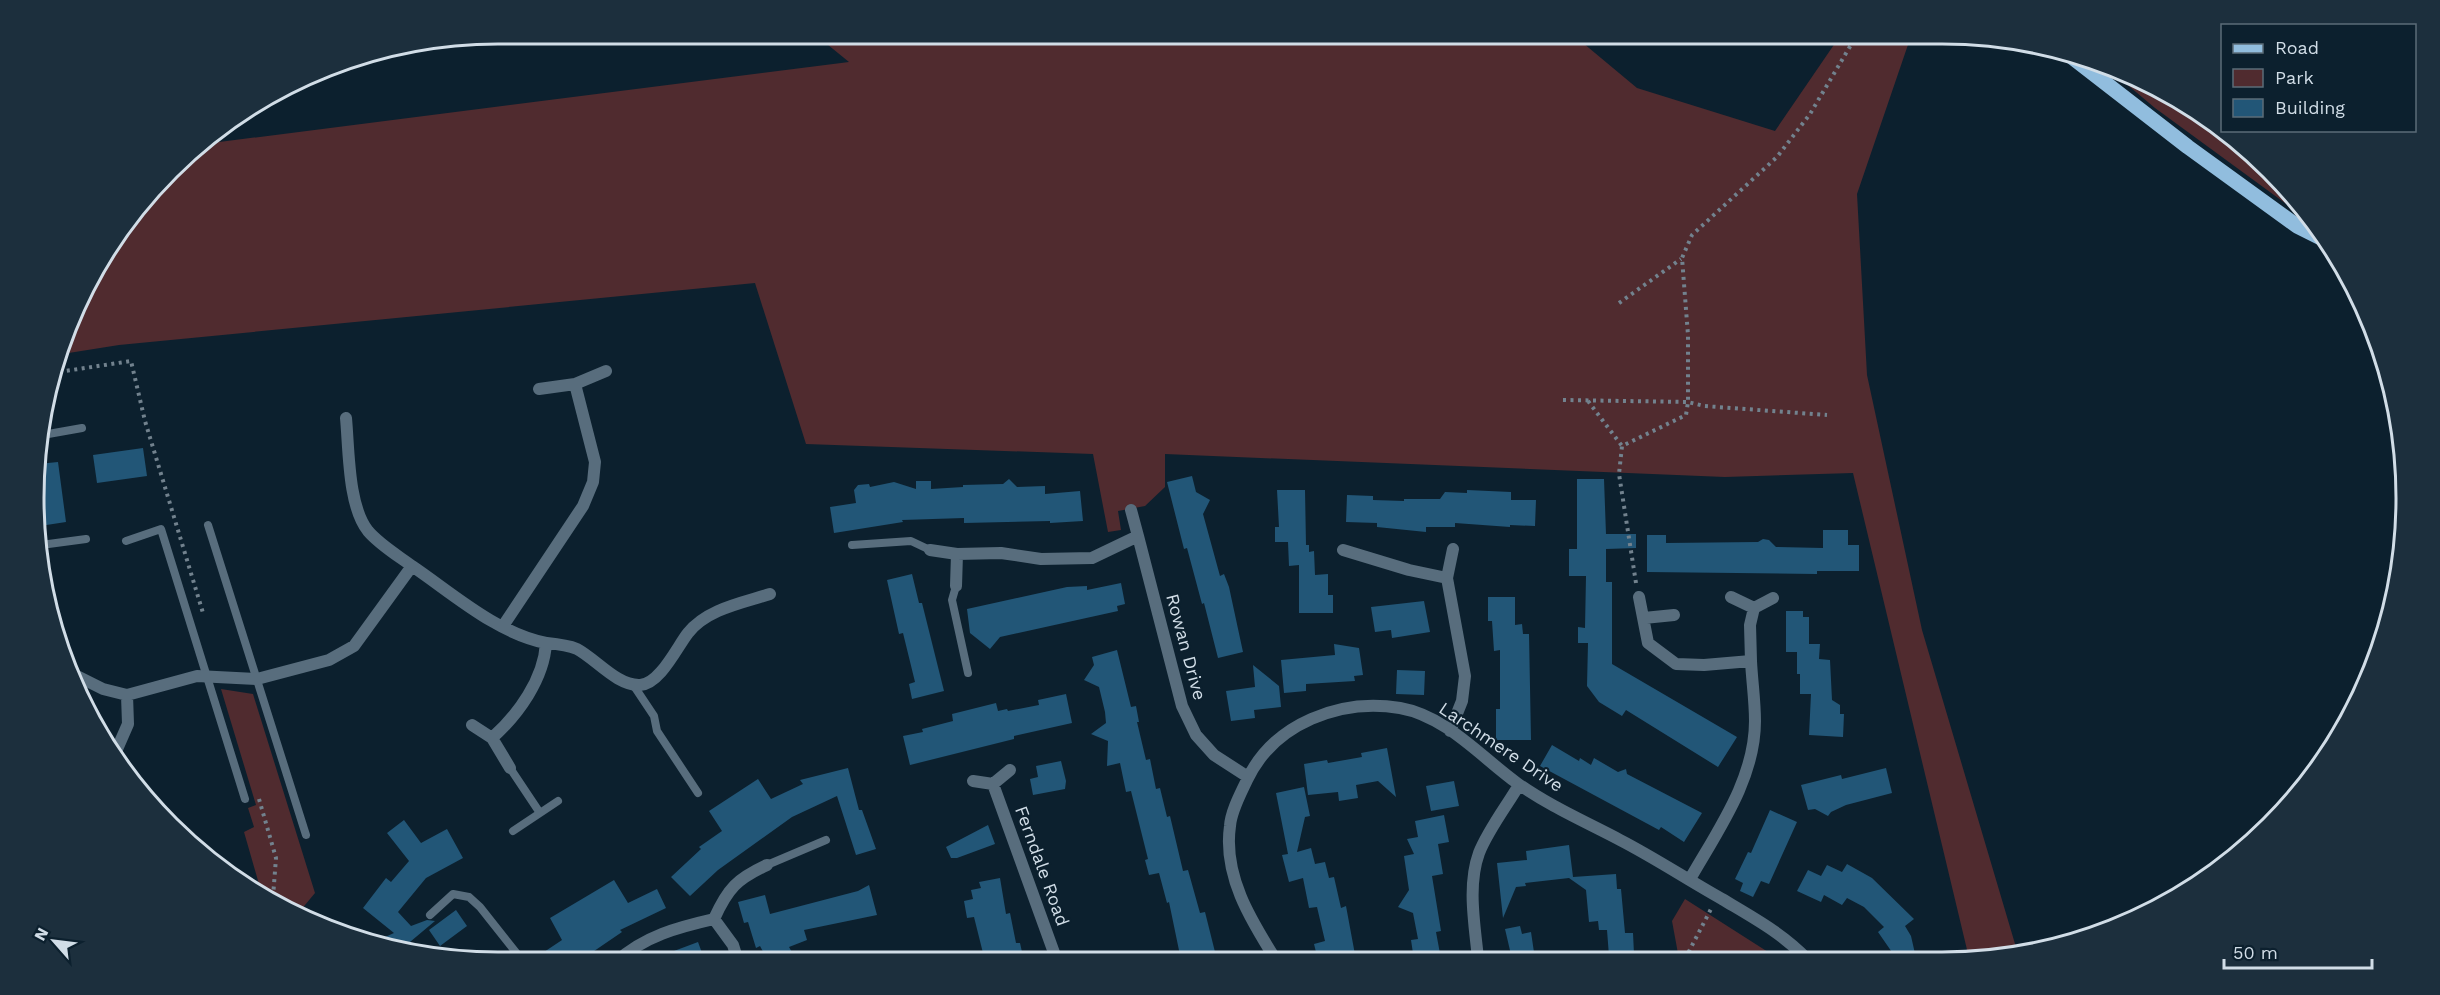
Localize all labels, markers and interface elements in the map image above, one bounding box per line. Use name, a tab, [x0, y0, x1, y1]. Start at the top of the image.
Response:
legend	[2221, 24, 2416, 132]
text: Road	[2275, 37, 2319, 58]
text: Park	[2275, 67, 2314, 88]
text: Building	[2275, 97, 2345, 118]
street label: Rowan Drive	[1162, 591, 1211, 702]
street label: Larchmere Drive	[1435, 697, 1567, 796]
street label: Ferndale Road	[1011, 803, 1074, 929]
north arrow	[24, 911, 84, 971]
text: N	[30, 924, 52, 944]
scale bar	[2224, 932, 2372, 970]
text: 50 m	[2233, 942, 2278, 963]

